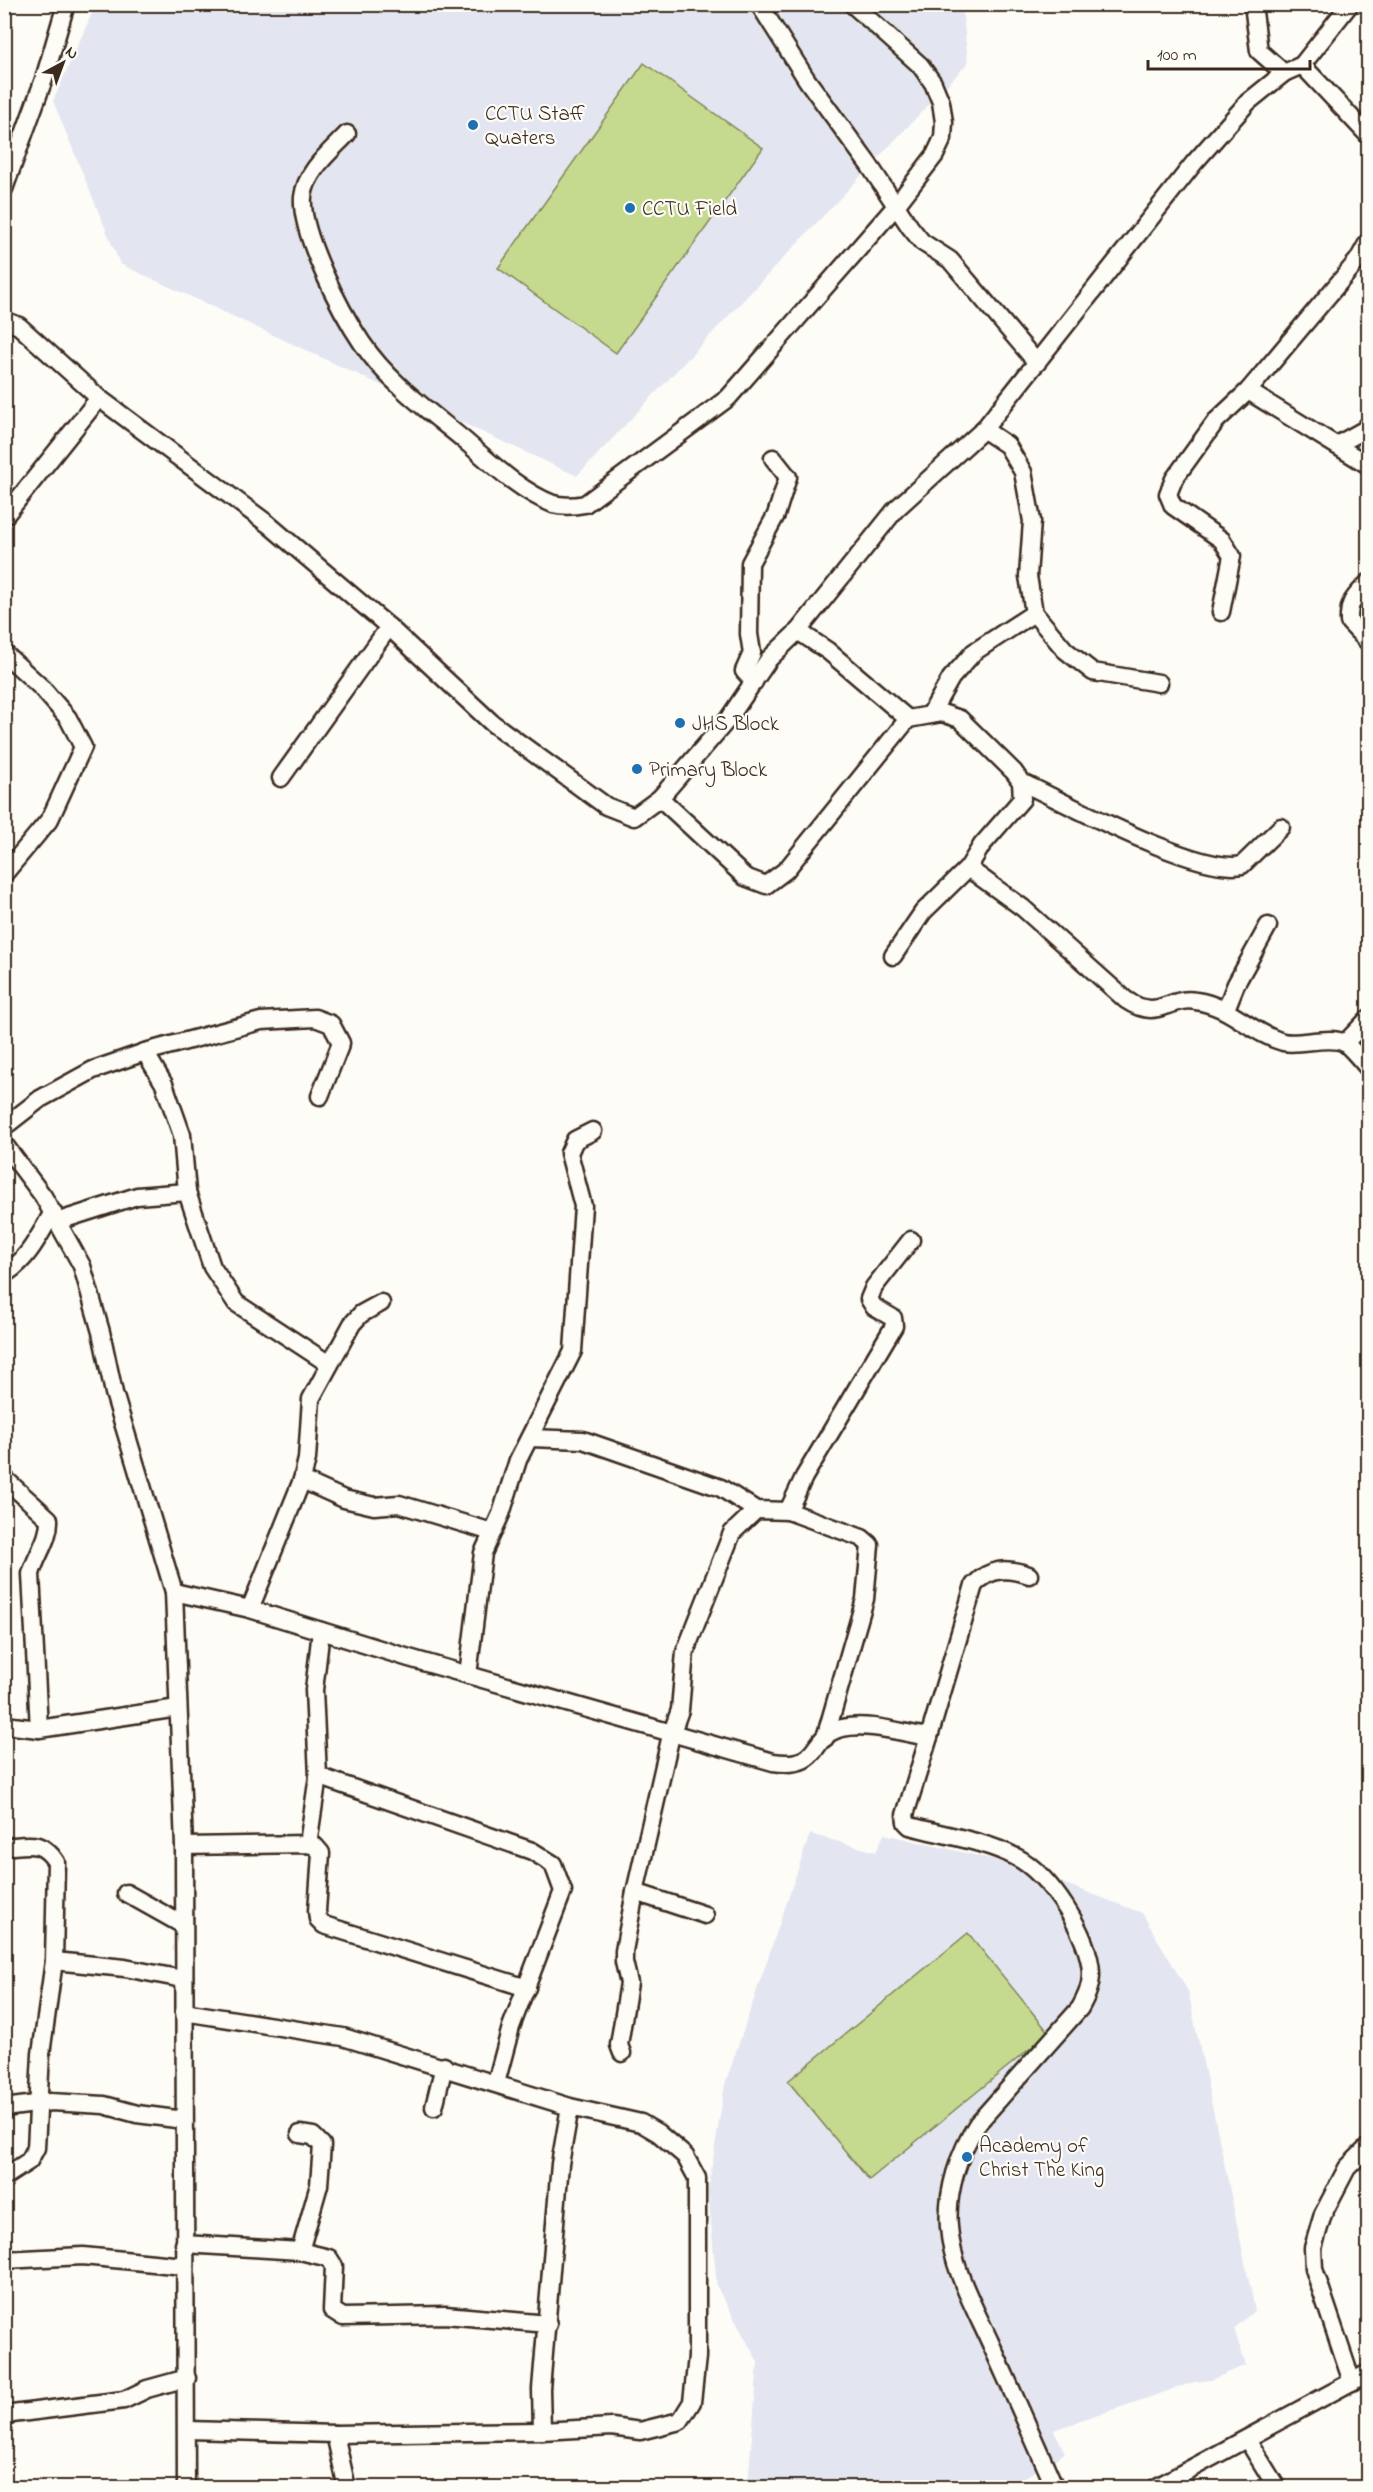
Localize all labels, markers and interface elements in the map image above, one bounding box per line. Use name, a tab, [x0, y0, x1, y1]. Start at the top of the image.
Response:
north arrow	[33, 33, 93, 93]
scale bar	[1148, 33, 1310, 71]
text: N	[60, 41, 84, 66]
text: 100 m	[1157, 43, 1197, 69]
place label: CCTU Staff Quaters	[485, 100, 586, 154]
marker: CCTU Staff Quaters	[466, 118, 480, 132]
place label: CCTU Field	[642, 195, 737, 225]
marker: CCTU Field	[623, 201, 637, 215]
place label: JHS Block	[692, 710, 780, 740]
marker: JHS Block	[673, 716, 687, 730]
place label: Primary Block	[649, 756, 768, 788]
marker: Primary Block	[630, 762, 644, 776]
place label: Academy of Christ The King	[979, 2132, 1104, 2188]
marker: Academy of Christ The King	[960, 2150, 974, 2164]

